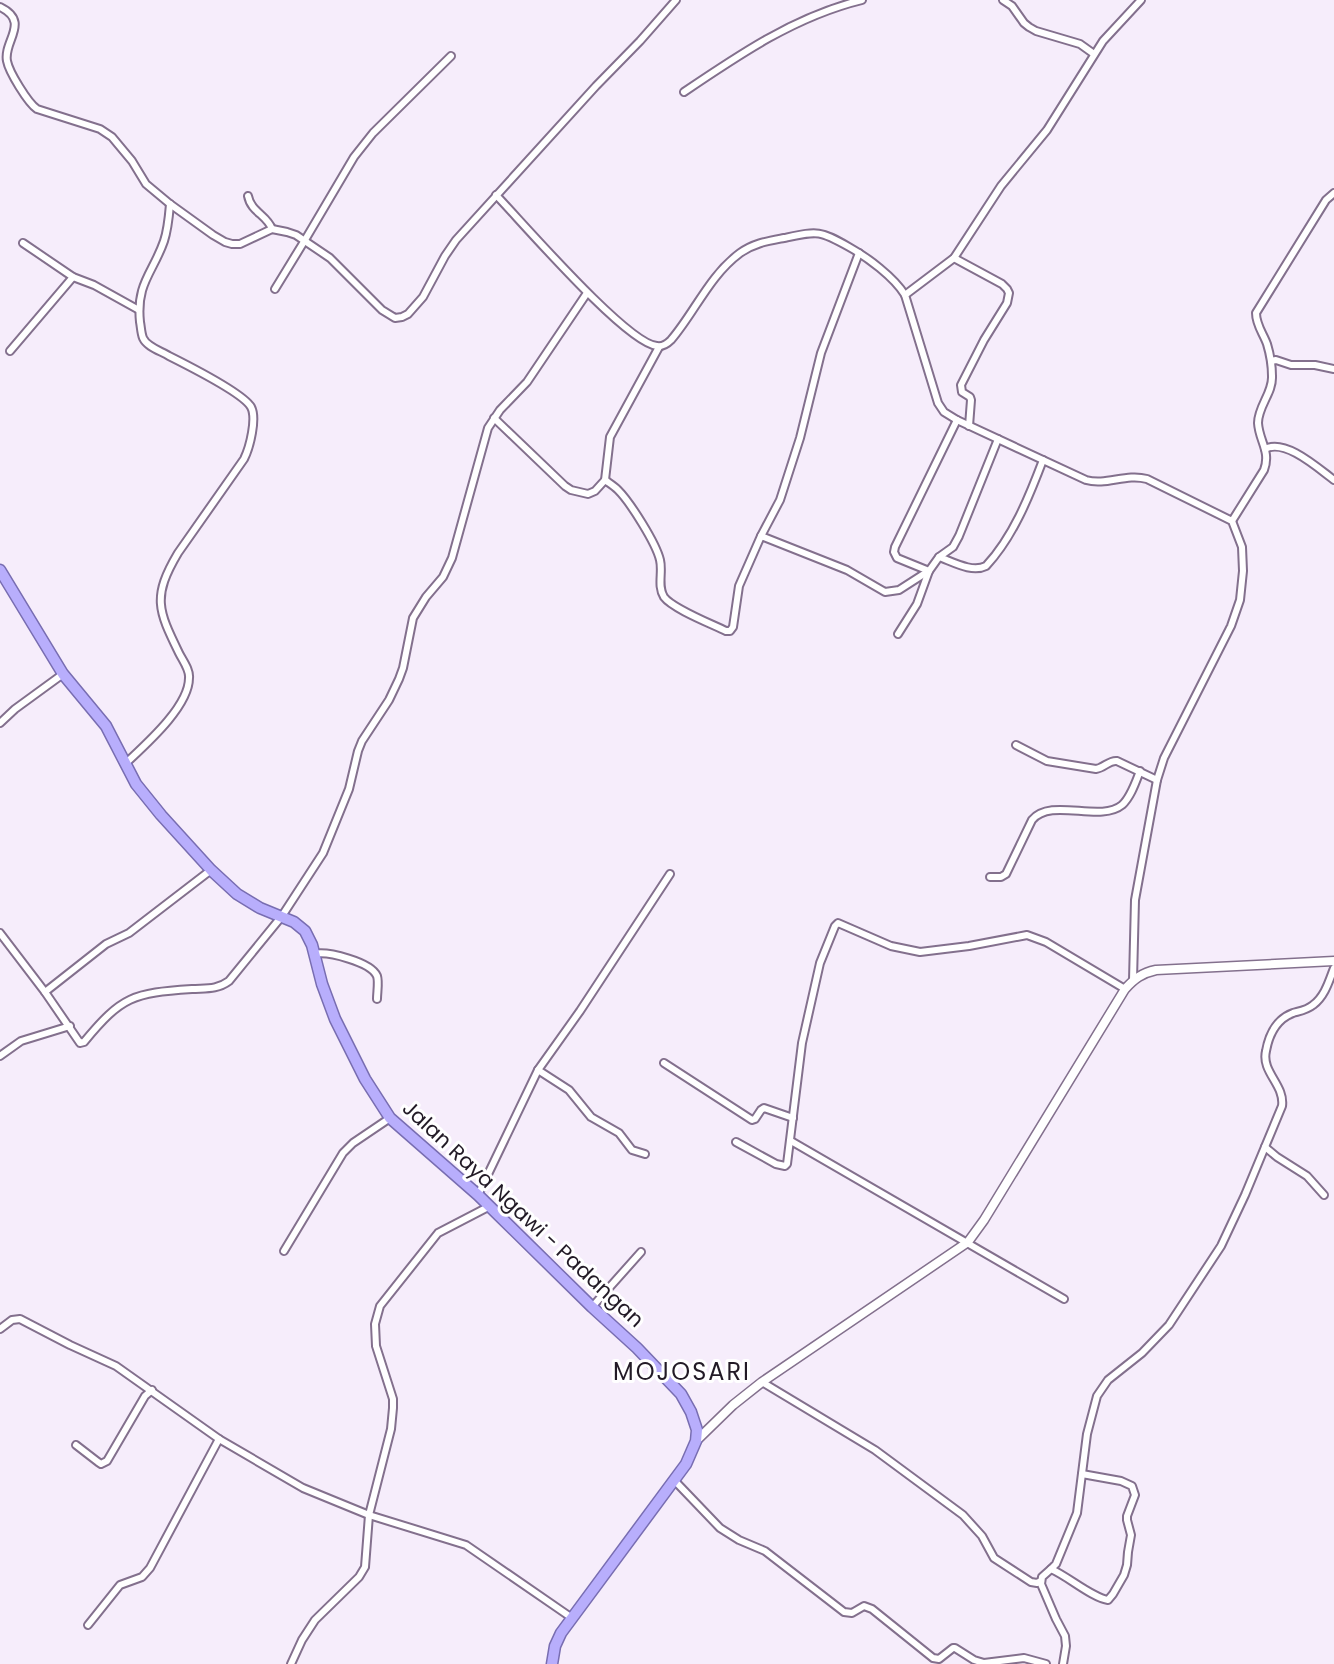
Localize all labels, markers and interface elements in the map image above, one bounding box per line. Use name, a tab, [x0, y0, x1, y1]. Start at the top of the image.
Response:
street label: Jalan Raya Ngawi - Padangan	[396, 1094, 650, 1334]
district label: MOJOSARI	[613, 1355, 751, 1388]

